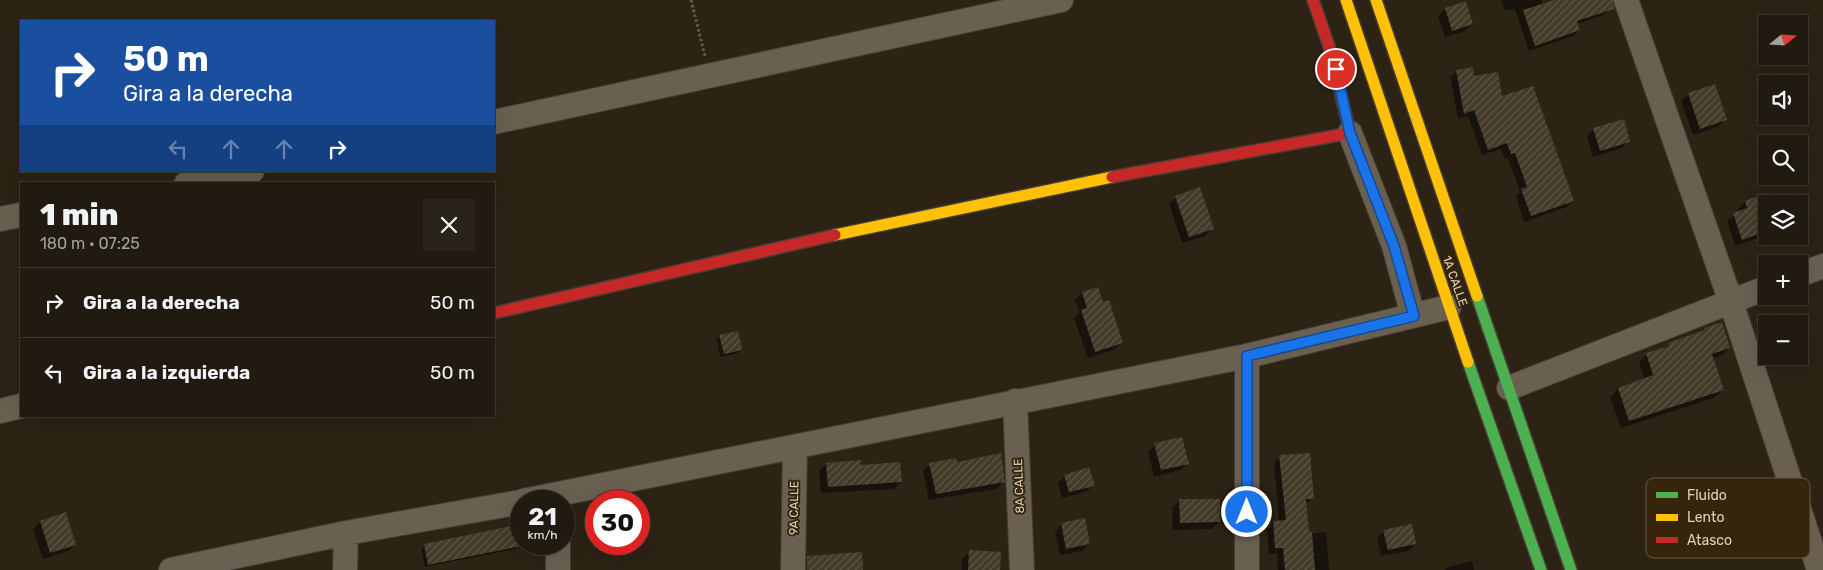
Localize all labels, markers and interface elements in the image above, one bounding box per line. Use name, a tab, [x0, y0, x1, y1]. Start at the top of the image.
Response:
north arrow	[1758, 15, 1808, 65]
map controls	[1758, 15, 1808, 365]
text: 50 m	[123, 38, 209, 80]
icon: right	[40, 40, 105, 105]
pin	[1315, 48, 1357, 90]
icon: arrive	[1322, 55, 1350, 83]
button: sound	[1758, 75, 1808, 125]
text: Gira a la derecha	[123, 80, 293, 107]
icon: left	[164, 135, 192, 163]
icon: ahead	[217, 135, 245, 163]
icon: ahead	[270, 135, 298, 163]
icon: right	[323, 135, 351, 163]
button: search	[1758, 135, 1808, 185]
button: layers	[1758, 195, 1808, 245]
text: 1 min	[40, 197, 118, 233]
button: close	[423, 199, 475, 251]
text: 180 m · 07:25	[40, 234, 140, 253]
street label: 1A CALLE	[1440, 254, 1470, 308]
button: +	[1758, 255, 1808, 305]
icon: right	[40, 289, 68, 317]
text: Gira a la derecha	[83, 291, 240, 314]
text: 50 m	[430, 291, 475, 314]
button: −	[1758, 315, 1808, 365]
icon: left	[40, 359, 68, 387]
text: Gira a la izquierda	[83, 361, 250, 384]
text: 50 m	[430, 361, 475, 384]
street label: 8A CALLE	[1011, 458, 1027, 514]
legend	[1646, 478, 1810, 558]
street label: 9A CALLE	[787, 481, 801, 535]
position arrow	[1220, 485, 1272, 537]
text: Fluido	[1687, 487, 1727, 504]
speed limit sign: 30	[585, 490, 650, 555]
text: 21	[528, 502, 557, 531]
text: Lento	[1687, 509, 1724, 526]
text: km/h	[528, 528, 557, 542]
text: Atasco	[1687, 532, 1732, 549]

